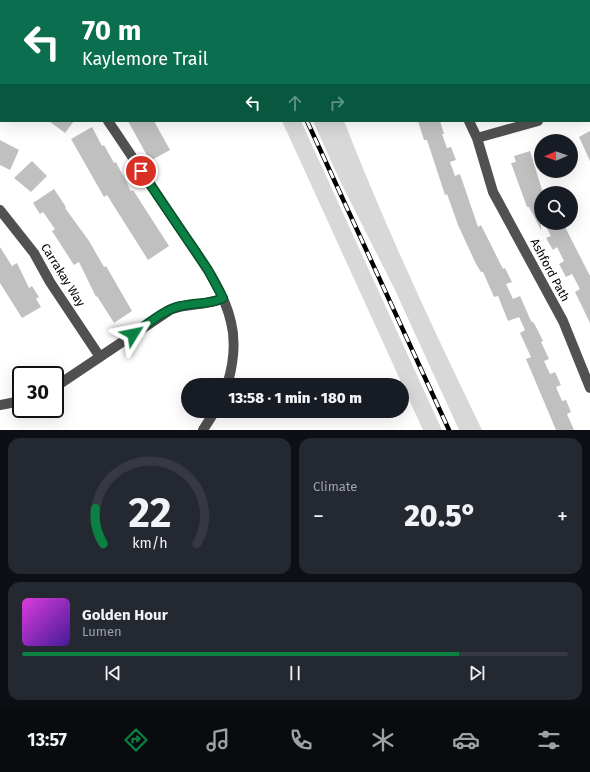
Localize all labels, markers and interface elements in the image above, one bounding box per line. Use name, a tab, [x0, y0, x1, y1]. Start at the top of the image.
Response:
text: 70 m	[82, 14, 141, 47]
icon: left	[16, 16, 68, 68]
text: Kaylemore Trail	[82, 48, 208, 70]
icon: left	[242, 92, 264, 114]
icon: ahead	[284, 92, 306, 114]
icon: right	[326, 92, 348, 114]
north arrow	[534, 134, 578, 178]
map controls	[534, 134, 578, 230]
pin	[124, 154, 158, 188]
icon: arrive	[130, 160, 152, 182]
button: search	[534, 186, 578, 230]
street label: Ashford Path	[528, 236, 572, 304]
street label: Carrakay Way	[38, 241, 88, 309]
position arrow	[112, 313, 154, 355]
speed limit sign: 30	[12, 366, 64, 418]
text: 13:58 · 1 min · 180 m	[228, 389, 362, 407]
text: Climate	[313, 479, 357, 494]
text: 22	[128, 488, 171, 538]
text: 20.5°	[404, 498, 477, 534]
text: −	[313, 503, 324, 530]
text: +	[557, 503, 568, 530]
text: km/h	[132, 535, 167, 552]
text: Golden Hour	[82, 606, 168, 624]
text: Lumen	[82, 624, 122, 639]
icon: previous	[102, 662, 124, 684]
icon: pause	[284, 662, 306, 684]
icon: next	[466, 662, 488, 684]
icon: directions	[122, 726, 150, 754]
icon: music	[204, 726, 232, 754]
icon: phone	[287, 726, 315, 754]
icon: climate	[369, 726, 397, 754]
icon: car	[452, 726, 480, 754]
icon: filters	[535, 726, 563, 754]
text: 13:57	[27, 729, 67, 751]

